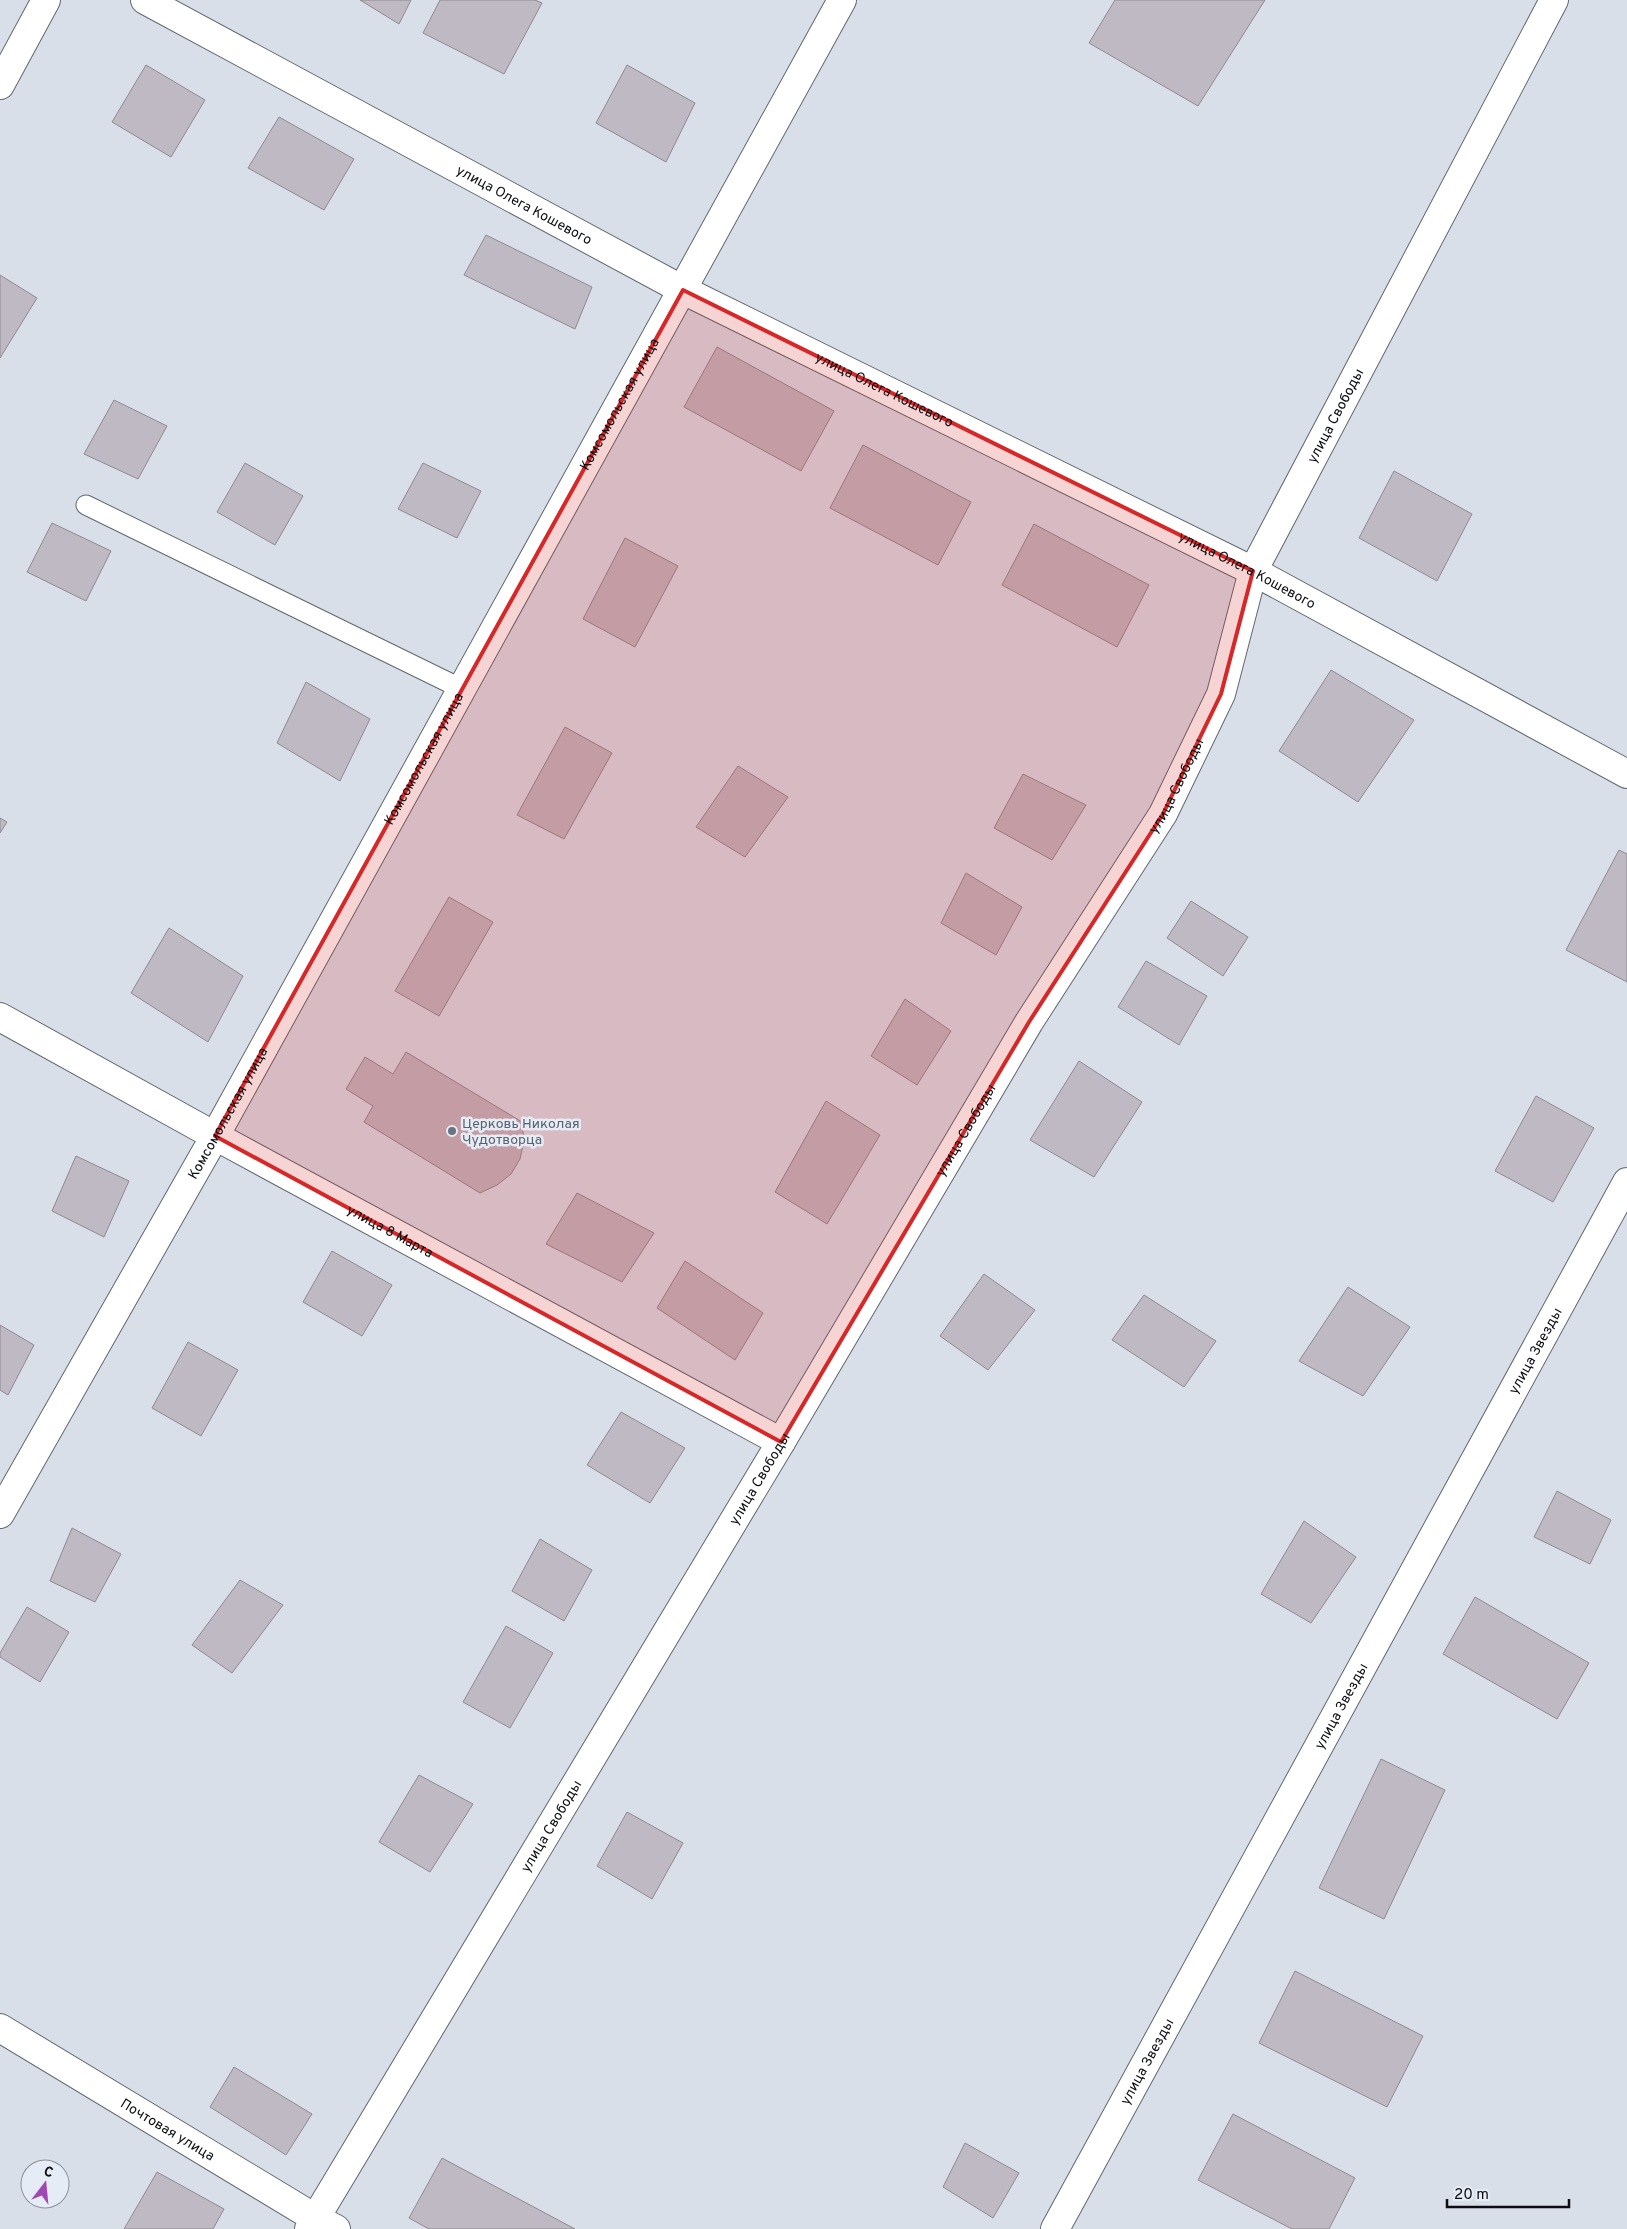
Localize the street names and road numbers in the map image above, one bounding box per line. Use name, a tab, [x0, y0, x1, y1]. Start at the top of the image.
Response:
street label: улица Олега Кошевого	[453, 162, 595, 249]
street label: Комсомольская улица	[577, 336, 664, 474]
street label: улица Олега Кошевого	[812, 350, 956, 432]
street label: улица Свободы	[1304, 366, 1368, 466]
street label: улица Олега Кошевого	[1175, 529, 1318, 613]
street label: Комсомольская улица	[381, 690, 468, 828]
street label: улица Свободы	[1146, 736, 1208, 837]
street label: Комсомольская улица	[185, 1045, 272, 1183]
street label: улица Свободы	[933, 1081, 1000, 1180]
street label: улица 8 Марта	[343, 1202, 436, 1262]
street label: улица Звезды	[1506, 1305, 1567, 1397]
street label: улица Свободы	[726, 1430, 794, 1529]
street label: улица Звезды	[1312, 1661, 1372, 1753]
street label: улица Свободы	[518, 1778, 586, 1876]
street label: улица Звезды	[1117, 2016, 1178, 2108]
street label: Почтовая улица	[117, 2096, 217, 2165]

